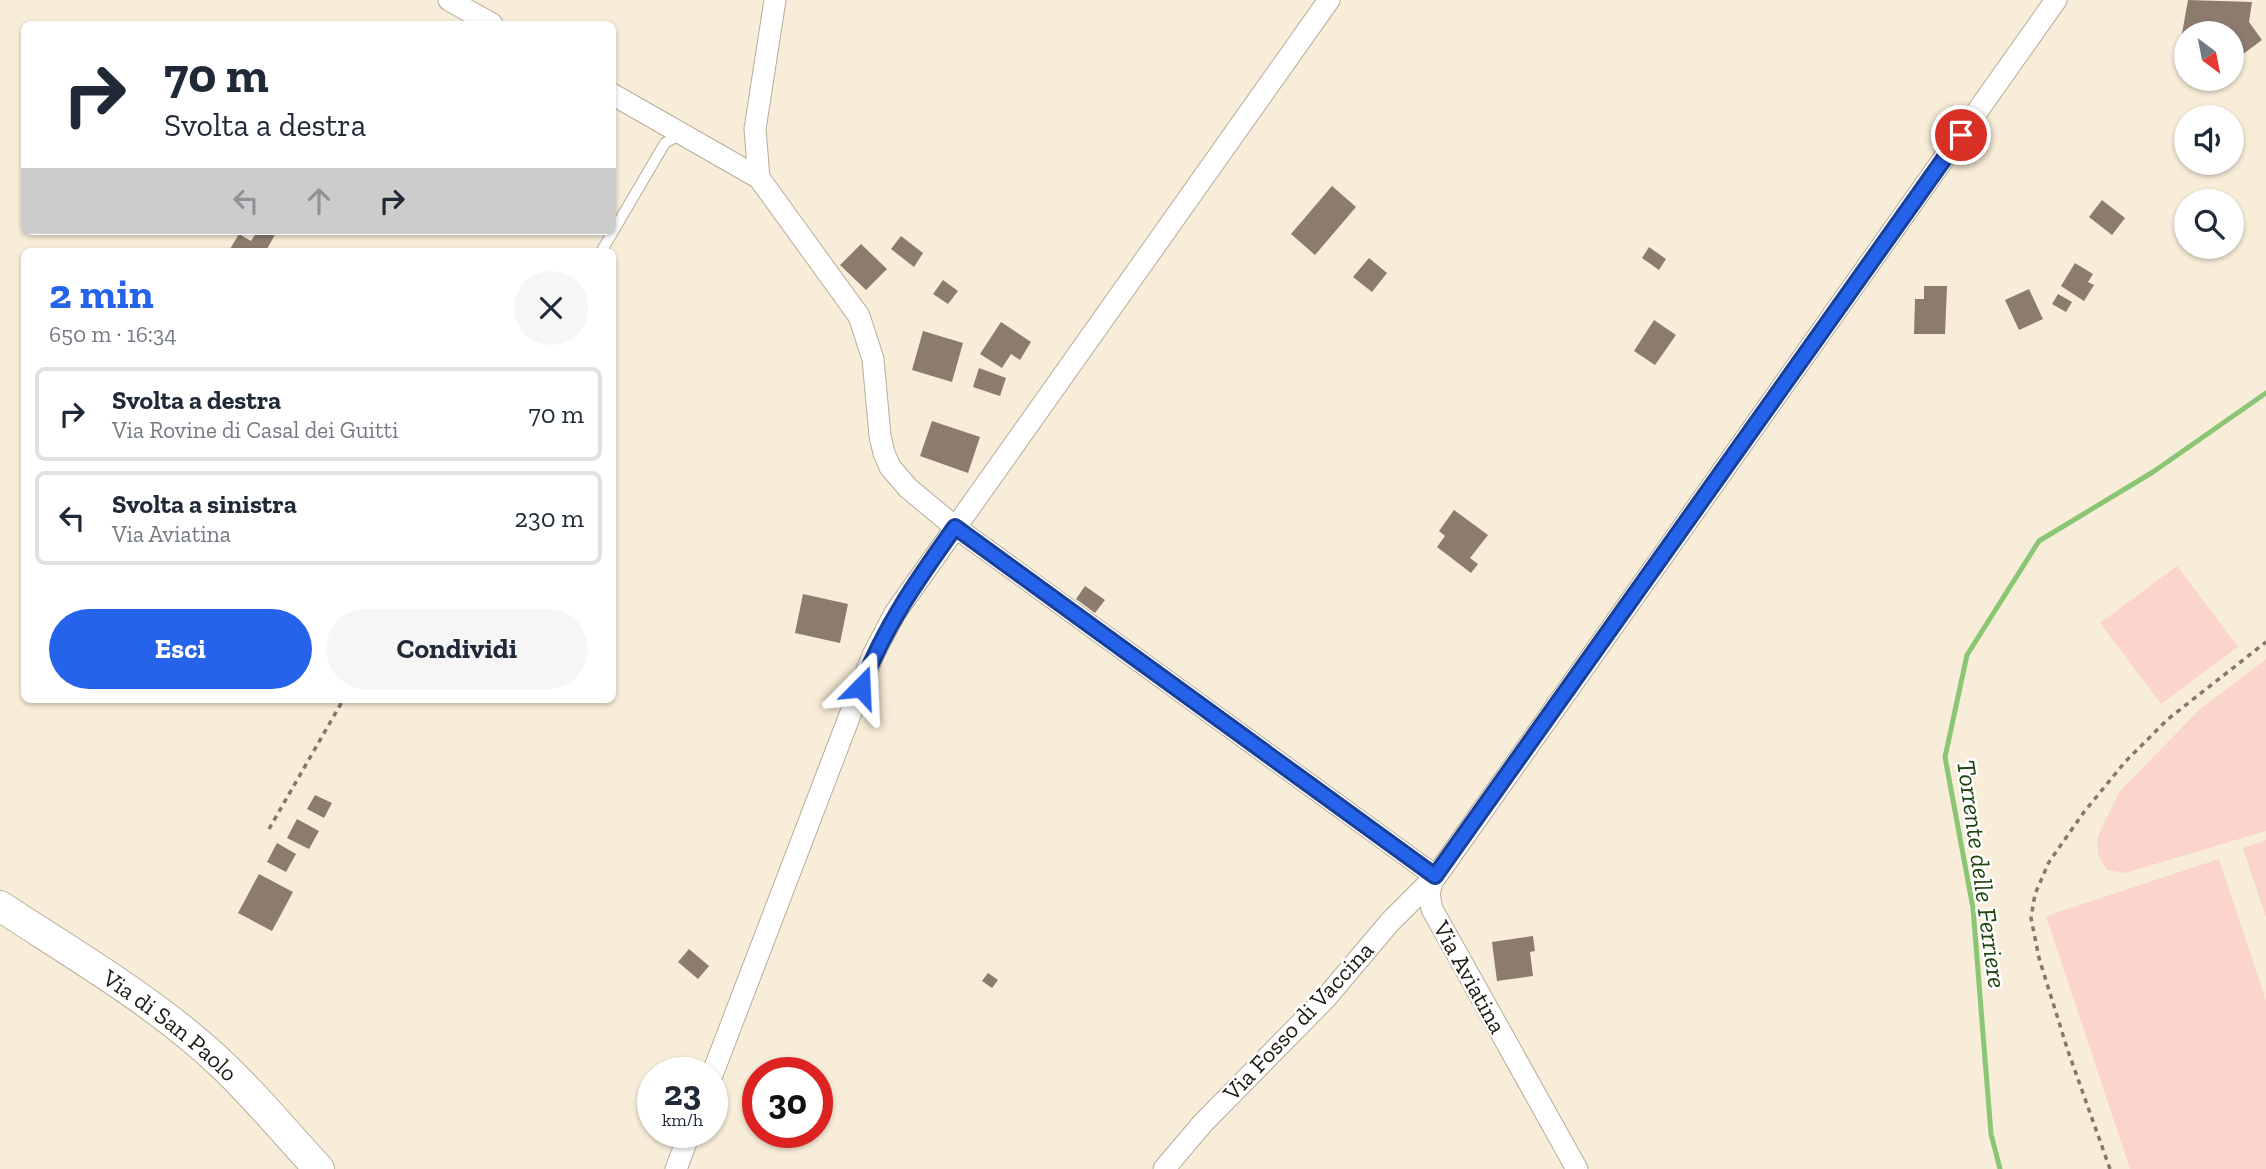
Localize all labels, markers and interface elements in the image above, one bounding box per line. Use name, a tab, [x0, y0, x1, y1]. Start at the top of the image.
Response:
north arrow	[2174, 21, 2244, 91]
map controls	[2174, 21, 2244, 259]
text: 70 m	[164, 46, 269, 105]
icon: right	[49, 49, 140, 140]
pin	[1931, 105, 1991, 165]
button: sound	[2174, 105, 2244, 175]
text: Svolta a destra	[164, 106, 366, 144]
icon: arrive	[1942, 116, 1980, 154]
icon: left	[227, 182, 265, 220]
icon: ahead	[300, 182, 338, 220]
icon: right	[373, 182, 411, 220]
button: search	[2174, 189, 2244, 259]
text: 2 min	[49, 268, 154, 319]
button: close	[514, 271, 588, 345]
text: 650 m · 16:34	[49, 320, 177, 348]
text: Svolta a destra	[112, 384, 281, 416]
icon: right	[53, 395, 91, 433]
text: 70 m	[528, 398, 584, 430]
text: Via Rovine di Casal dei Guitti	[112, 416, 399, 444]
text: Svolta a sinistra	[112, 488, 297, 520]
icon: left	[53, 499, 91, 537]
text: 230 m	[515, 502, 584, 534]
text: Via Aviatina	[112, 520, 231, 548]
button: Esci	[49, 609, 312, 689]
button: Condividi	[326, 609, 588, 689]
position arrow	[824, 650, 898, 724]
water label: Torrente delle Ferriere	[1950, 758, 2014, 990]
street label: Via Aviatina	[1427, 915, 1513, 1039]
street label: Via Fosso di Vaccina	[1216, 935, 1380, 1107]
street label: Via di San Paolo	[97, 962, 244, 1087]
speed limit sign: 30	[742, 1057, 833, 1148]
text: 23	[664, 1072, 701, 1114]
text: km/h	[662, 1109, 703, 1131]

